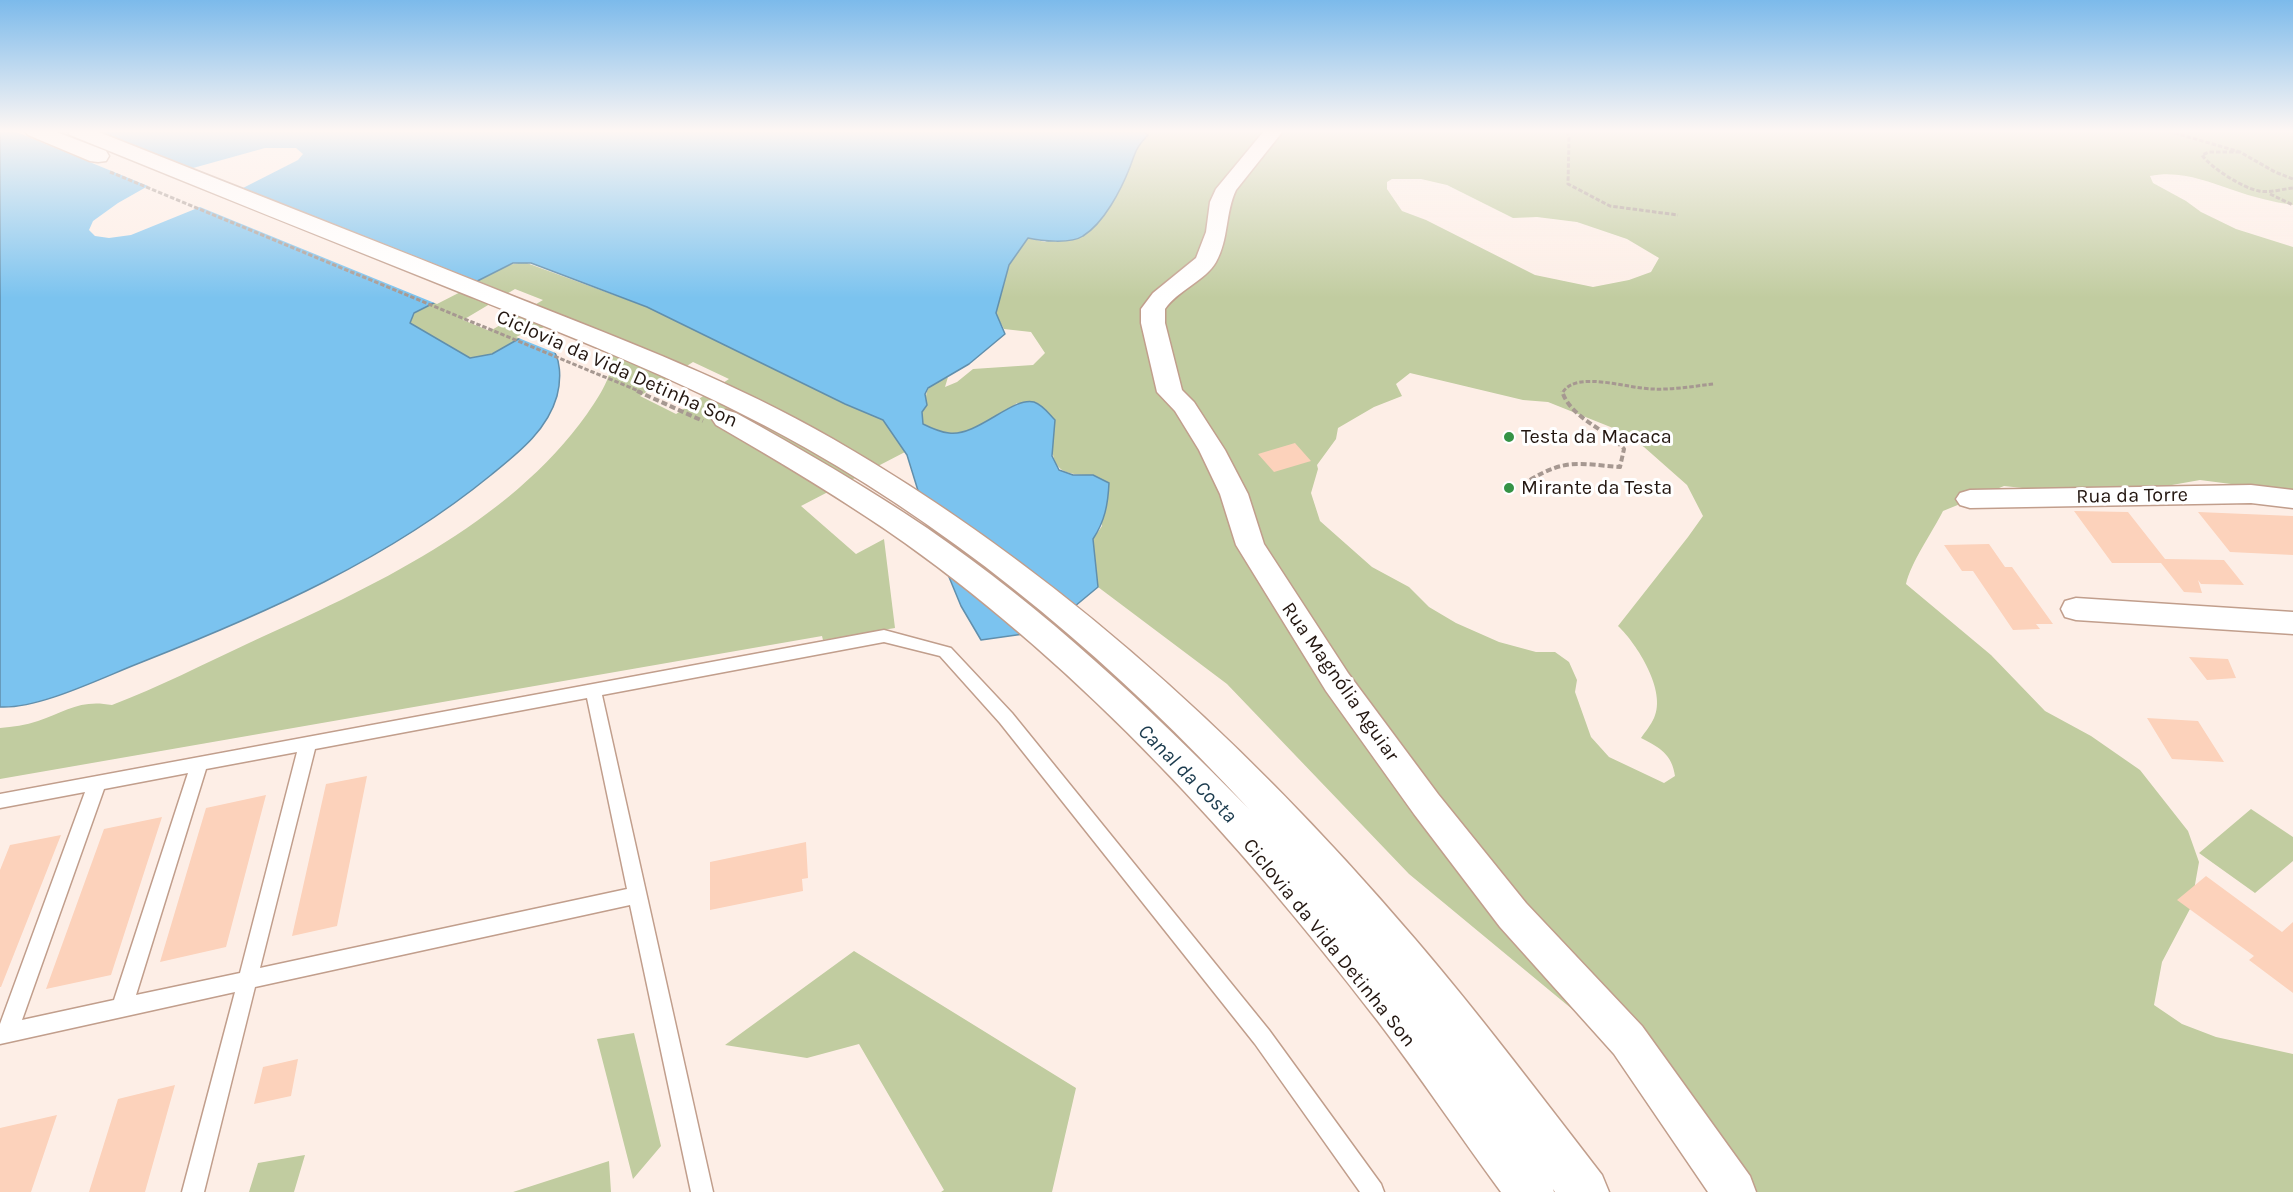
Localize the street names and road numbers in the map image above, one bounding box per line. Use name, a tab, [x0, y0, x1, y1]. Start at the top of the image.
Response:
street label: Ciclovia da Vida Detinha Son	[493, 305, 741, 433]
street label: Rua da Torre	[2076, 483, 2188, 509]
street label: Rua Magnólia Aguiar	[1276, 598, 1404, 766]
street label: Ciclovia da Vida Detinha Son	[1237, 834, 1421, 1052]

